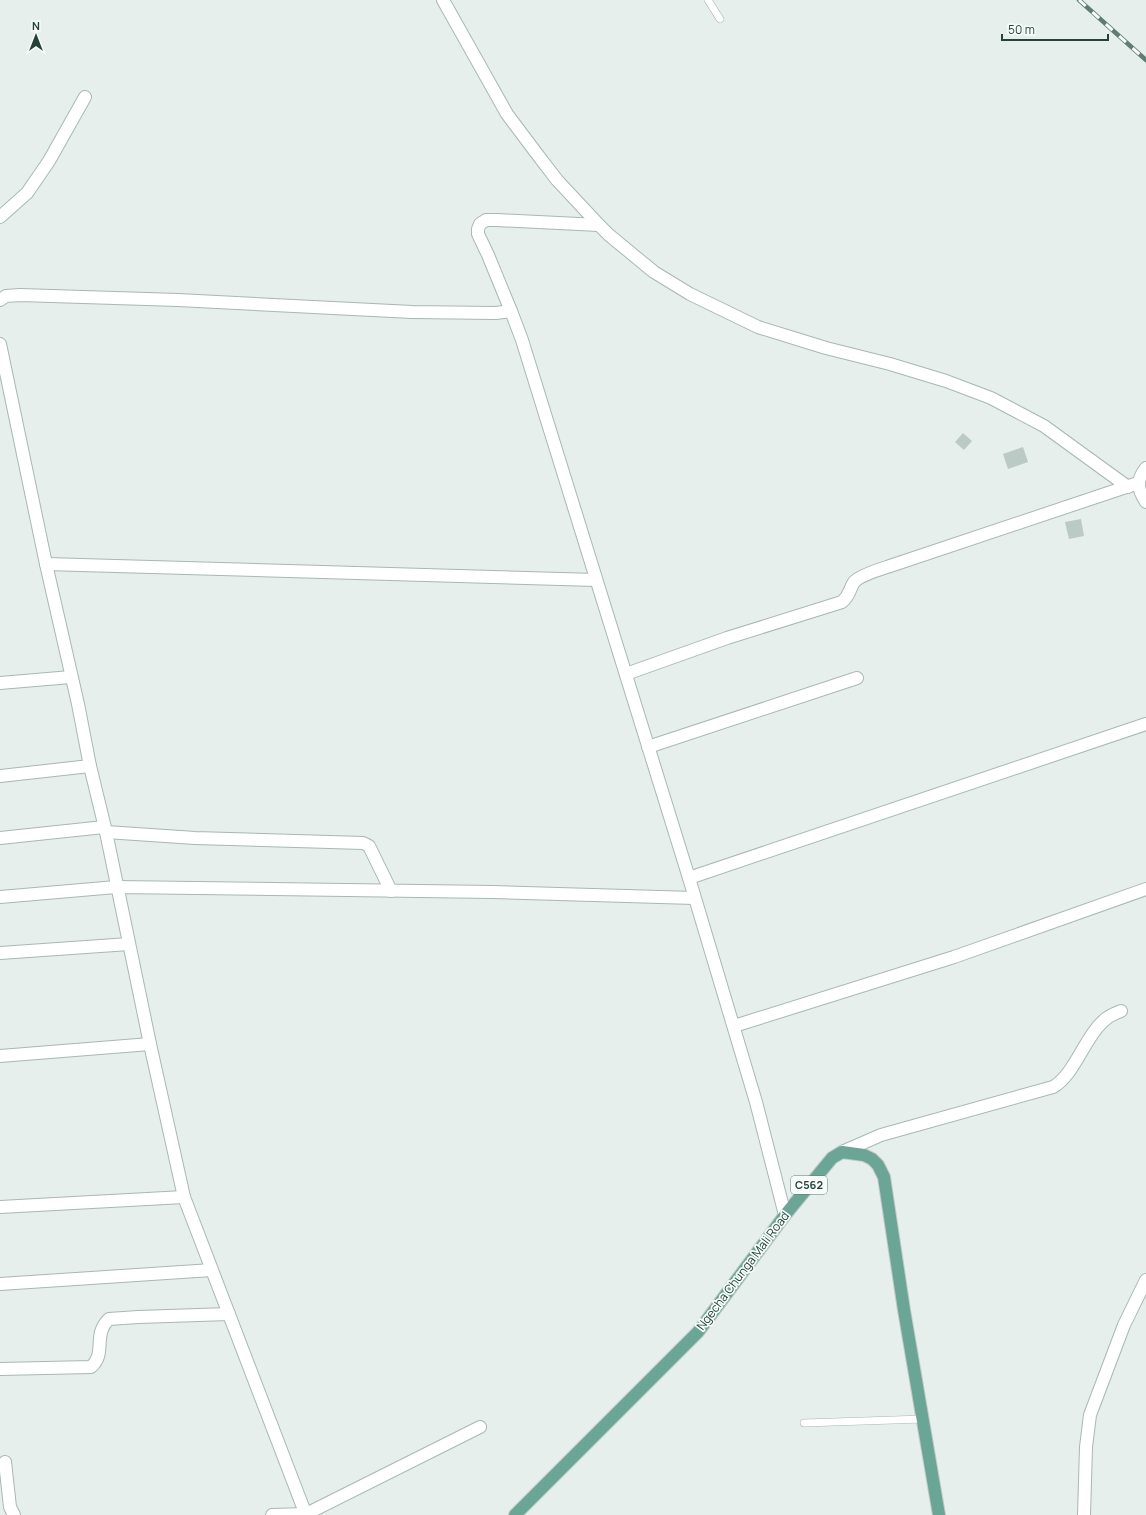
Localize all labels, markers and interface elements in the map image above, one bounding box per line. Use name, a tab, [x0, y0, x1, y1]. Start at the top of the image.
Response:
north arrow	[16, 16, 56, 56]
scale bar	[1002, 16, 1108, 42]
text: N	[32, 18, 40, 33]
text: 50 m	[1008, 21, 1035, 38]
road number: C562	[791, 1176, 827, 1194]
street label: Ngecha Chunga Mali Road	[692, 1208, 793, 1334]

